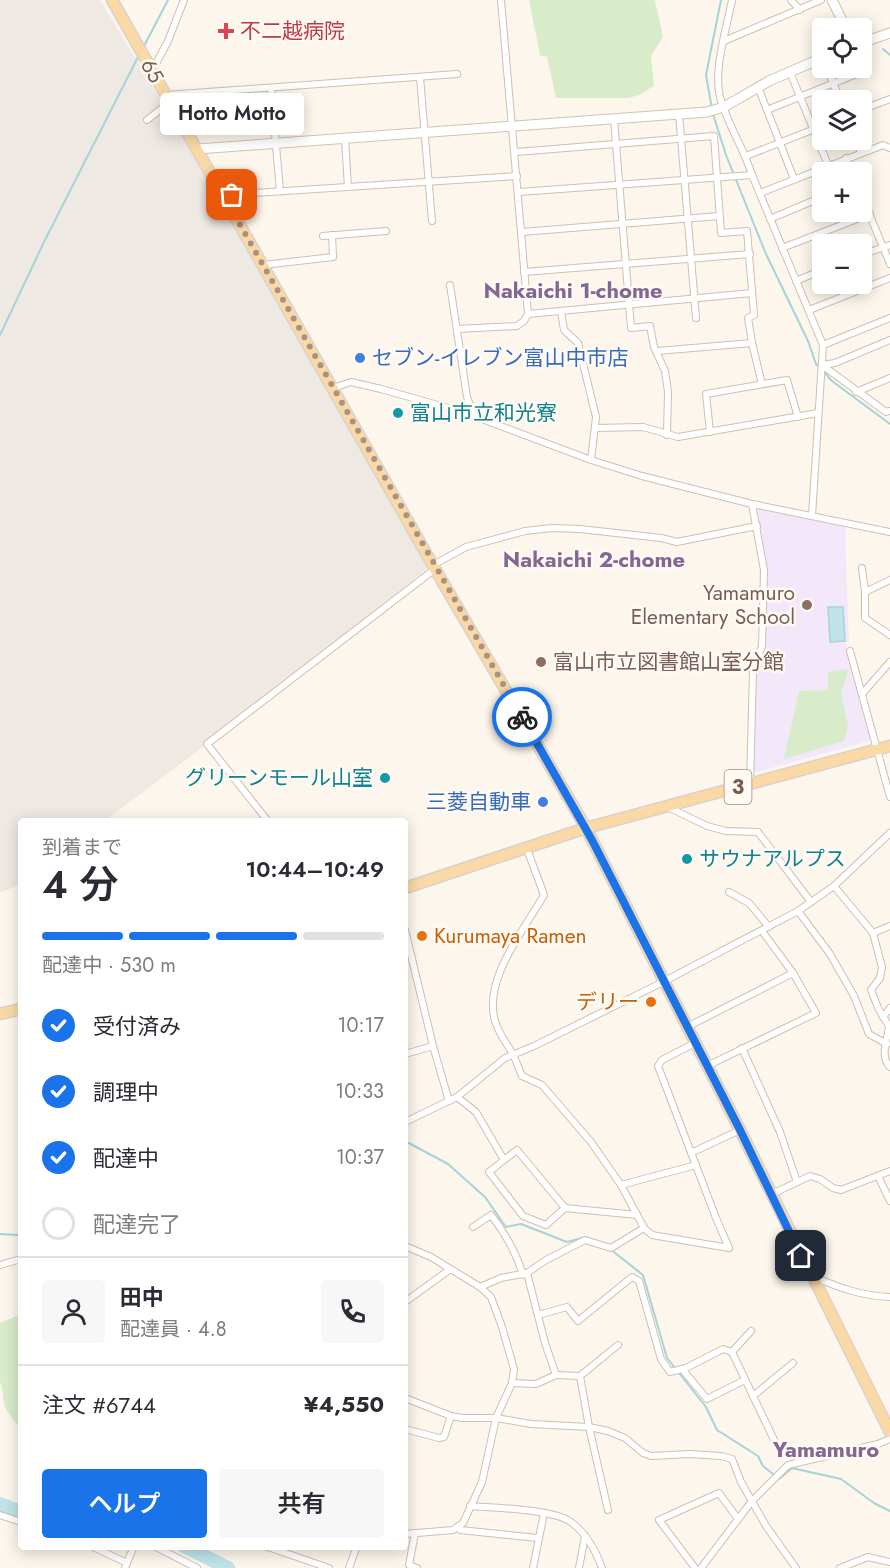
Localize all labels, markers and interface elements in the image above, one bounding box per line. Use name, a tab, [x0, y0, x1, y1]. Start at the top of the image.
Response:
place label: 不二越病院	[240, 16, 345, 46]
map controls	[812, 18, 872, 294]
button: locate	[812, 18, 872, 78]
marker: 不二越病院	[217, 22, 235, 40]
street label: 65	[133, 53, 171, 89]
button: layers	[812, 90, 872, 150]
callout: Hotto Motto	[160, 93, 304, 135]
text: Hotto Motto	[178, 99, 286, 128]
button: +	[812, 162, 872, 222]
pin	[206, 169, 257, 220]
icon: bag	[215, 178, 248, 211]
button: −	[812, 234, 872, 294]
district label: Nakaichi 1-chome	[483, 274, 663, 306]
place label: セブン-イレブン富山中市店	[372, 343, 628, 373]
marker: セブン-イレブン富山中市店	[353, 351, 367, 365]
place label: 富山市立和光寮	[410, 398, 557, 428]
marker: 富山市立和光寮	[391, 406, 405, 420]
district label: Nakaichi 2-chome	[503, 543, 685, 575]
place label: Yamamuro Elementary School	[631, 578, 795, 632]
marker: Yamamuro Elementary School	[800, 598, 814, 612]
place label: 富山市立図書館山室分館	[553, 647, 784, 677]
marker: 富山市立図書館山室分館	[534, 655, 548, 669]
courier	[492, 687, 552, 747]
icon: bike	[506, 701, 539, 734]
place label: グリーンモール山室	[185, 763, 373, 793]
road number: 3	[724, 770, 752, 804]
marker: グリーンモール山室	[378, 771, 392, 785]
place label: 三菱自動車	[426, 787, 531, 817]
marker: 三菱自動車	[536, 795, 550, 809]
text: 到着まで	[42, 833, 122, 862]
place label: サウナアルプス	[699, 844, 846, 874]
marker: サウナアルプス	[680, 852, 694, 866]
text: 10:44–10:49	[246, 853, 384, 885]
text: 4 分	[42, 856, 119, 913]
place label: Kurumaya Ramen	[434, 921, 587, 951]
marker: Kurumaya Ramen	[415, 929, 429, 943]
text: 配達中 · 530 m	[42, 951, 176, 980]
place label: デリー	[576, 987, 639, 1017]
marker: デリー	[644, 995, 658, 1009]
icon: check	[42, 1009, 75, 1042]
text: 受付済み	[93, 1010, 181, 1042]
text: 10:17	[338, 1011, 384, 1040]
icon: check	[42, 1075, 75, 1108]
text: 調理中	[93, 1076, 159, 1108]
text: 10:33	[335, 1077, 384, 1106]
icon: check	[42, 1141, 75, 1174]
text: 配達中	[93, 1142, 159, 1174]
text: 10:37	[336, 1143, 384, 1172]
text: 配達完了	[93, 1208, 181, 1240]
pin	[775, 1230, 826, 1281]
icon: home	[784, 1239, 817, 1272]
button: person	[42, 1280, 105, 1343]
button: phone	[321, 1280, 384, 1343]
text: 田中	[120, 1281, 164, 1313]
text: 配達員 · 4.8	[120, 1315, 227, 1344]
text: ¥4,550	[304, 1388, 384, 1420]
text: 注文 #6744	[42, 1389, 156, 1421]
district label: Yamamuro	[772, 1433, 879, 1465]
button: ヘルプ	[42, 1469, 207, 1538]
button: 共有	[219, 1469, 384, 1538]

